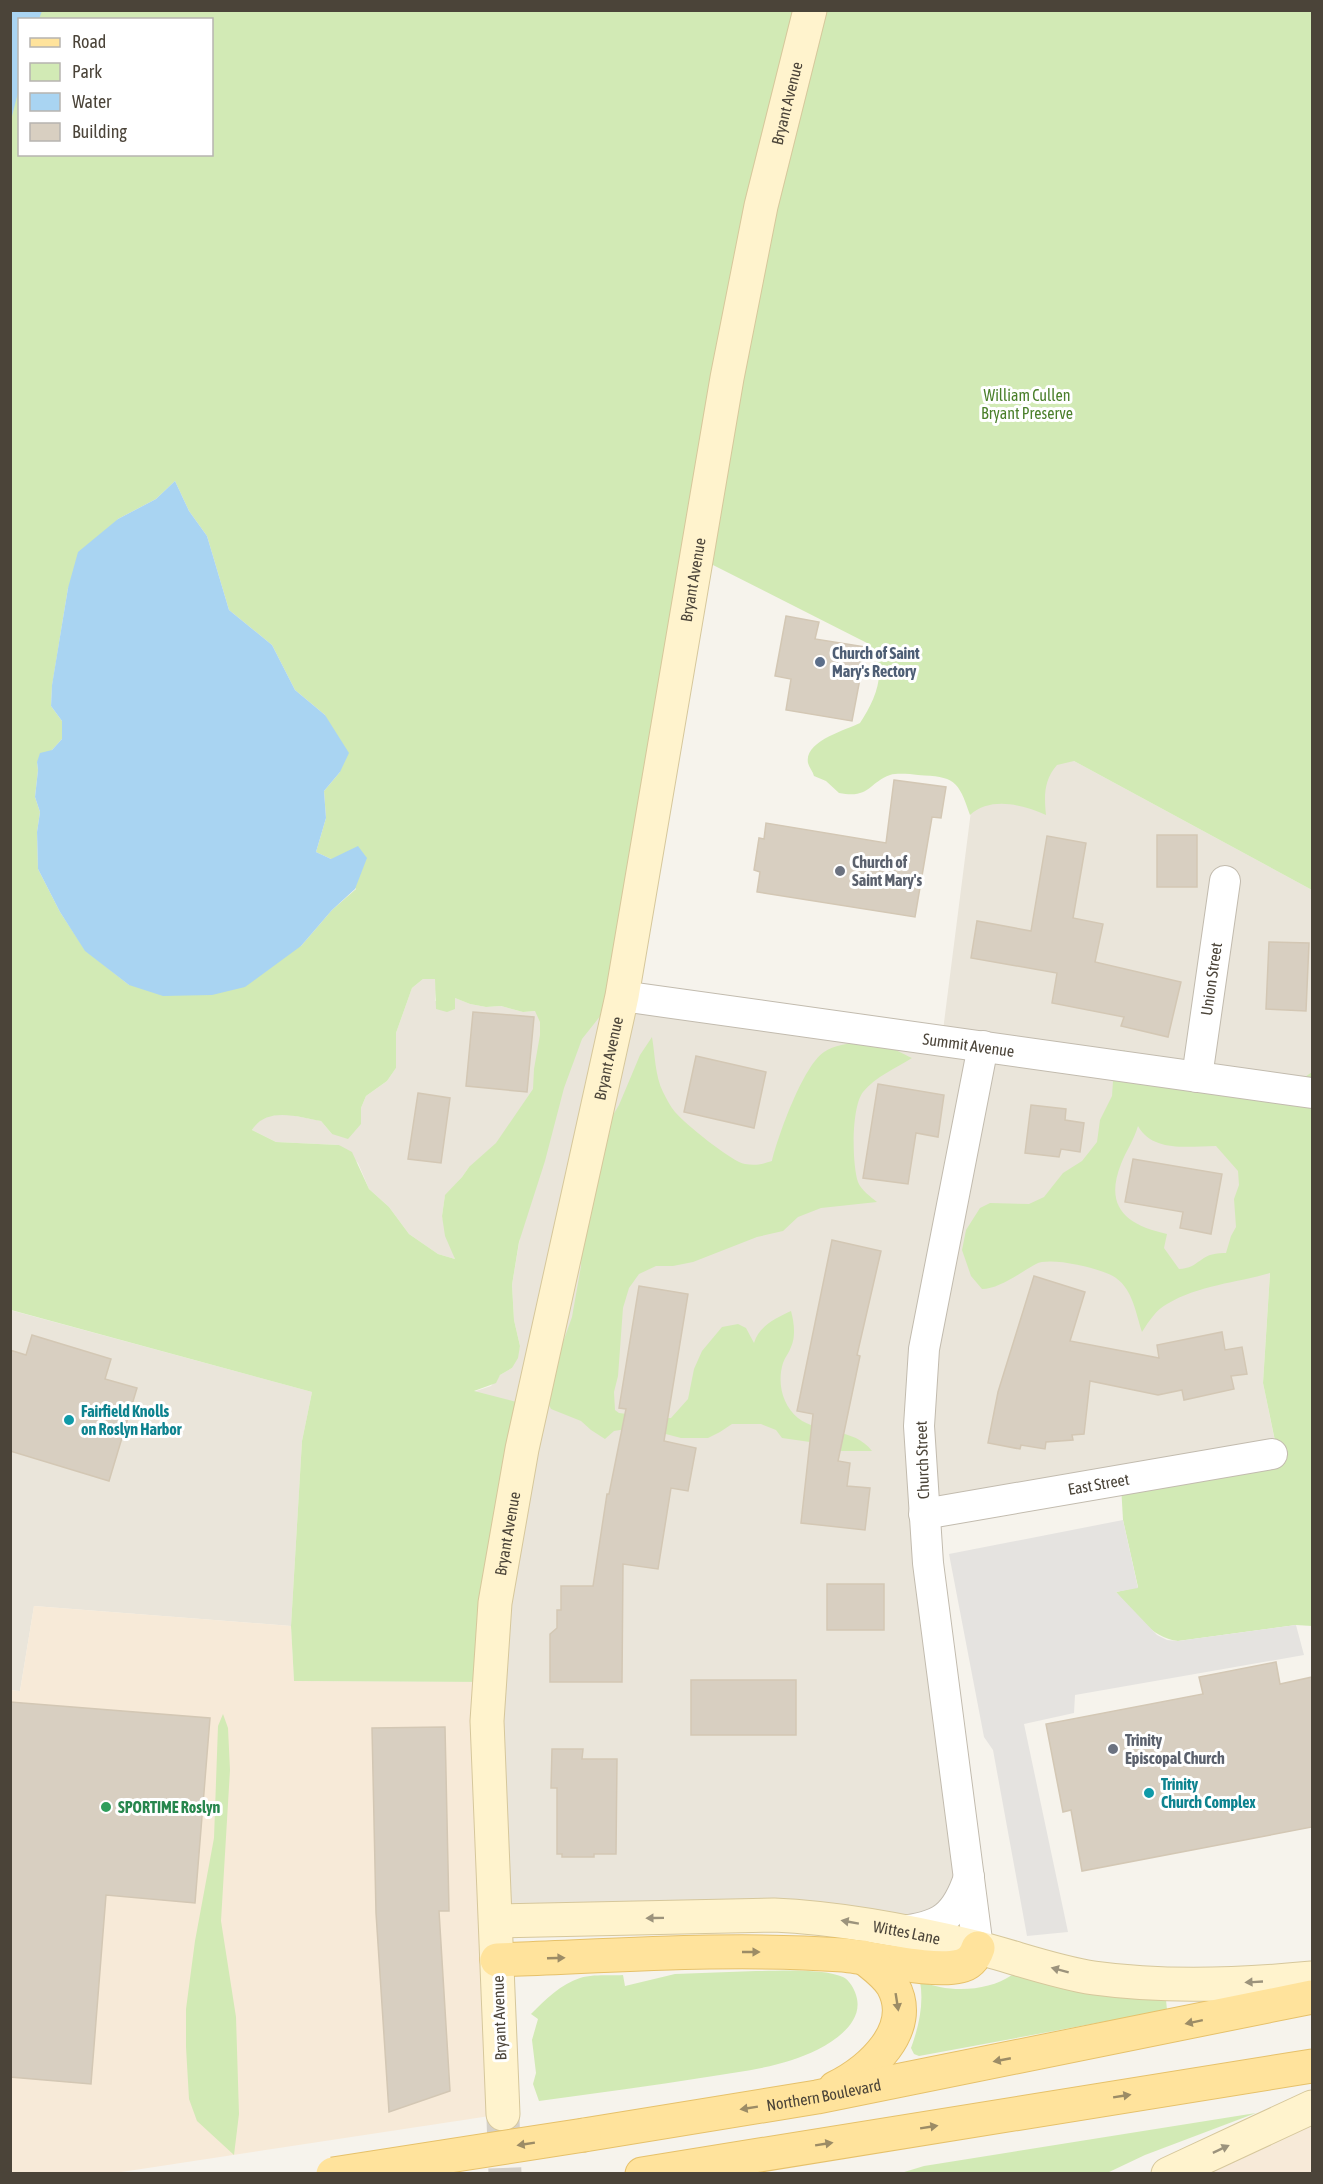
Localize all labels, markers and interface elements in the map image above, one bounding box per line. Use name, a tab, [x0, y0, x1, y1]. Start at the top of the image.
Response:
legend	[18, 18, 213, 156]
text: Road	[72, 31, 106, 52]
street label: Bryant Avenue	[768, 60, 806, 147]
text: Park	[72, 61, 102, 82]
text: Water	[72, 91, 112, 112]
text: Building	[72, 121, 127, 142]
park label: William Cullen Bryant Preserve	[981, 386, 1073, 423]
street label: Bryant Avenue	[677, 536, 709, 623]
place label: Church of Saint Mary's Rectory	[832, 644, 920, 680]
marker: Church of Saint Mary's Rectory	[813, 655, 827, 669]
place label: Church of Saint Mary's	[852, 853, 922, 889]
marker: Church of Saint Mary's	[833, 864, 847, 878]
street label: Union Street	[1197, 941, 1225, 1017]
street label: Bryant Avenue	[590, 1015, 626, 1102]
street label: Summit Avenue	[922, 1029, 1016, 1060]
place label: Fairfield Knolls on Roslyn Harbor	[81, 1402, 182, 1438]
marker: Fairfield Knolls on Roslyn Harbor	[62, 1413, 76, 1427]
street label: Church Street	[912, 1420, 932, 1499]
street label: East Street	[1066, 1470, 1131, 1498]
street label: Bryant Avenue	[491, 1490, 523, 1577]
place label: Trinity Episcopal Church	[1125, 1731, 1225, 1767]
marker: Trinity Episcopal Church	[1106, 1742, 1120, 1756]
place label: Trinity Church Complex	[1161, 1775, 1256, 1811]
marker: Trinity Church Complex	[1142, 1786, 1156, 1800]
place label: SPORTIME Roslyn	[118, 1798, 221, 1816]
marker: SPORTIME Roslyn	[99, 1800, 113, 1814]
one-way arrow	[646, 1913, 665, 1923]
one-way arrow	[840, 1917, 859, 1926]
street label: Wittes Lane	[872, 1917, 942, 1948]
one-way arrow	[741, 1947, 760, 1957]
one-way arrow	[546, 1954, 565, 1963]
one-way arrow	[1051, 1965, 1069, 1974]
street label: Bryant Avenue	[489, 1975, 510, 2061]
one-way arrow	[1245, 1977, 1264, 1986]
one-way arrow	[892, 1993, 901, 2012]
one-way arrow	[1184, 2018, 1203, 2027]
one-way arrow	[993, 2056, 1012, 2065]
street label: Northern Boulevard	[765, 2075, 883, 2114]
one-way arrow	[1113, 2091, 1132, 2100]
one-way arrow	[739, 2104, 758, 2113]
one-way arrow	[920, 2122, 939, 2131]
one-way arrow	[516, 2139, 535, 2148]
one-way arrow	[815, 2139, 834, 2148]
one-way arrow	[1213, 2144, 1231, 2154]

